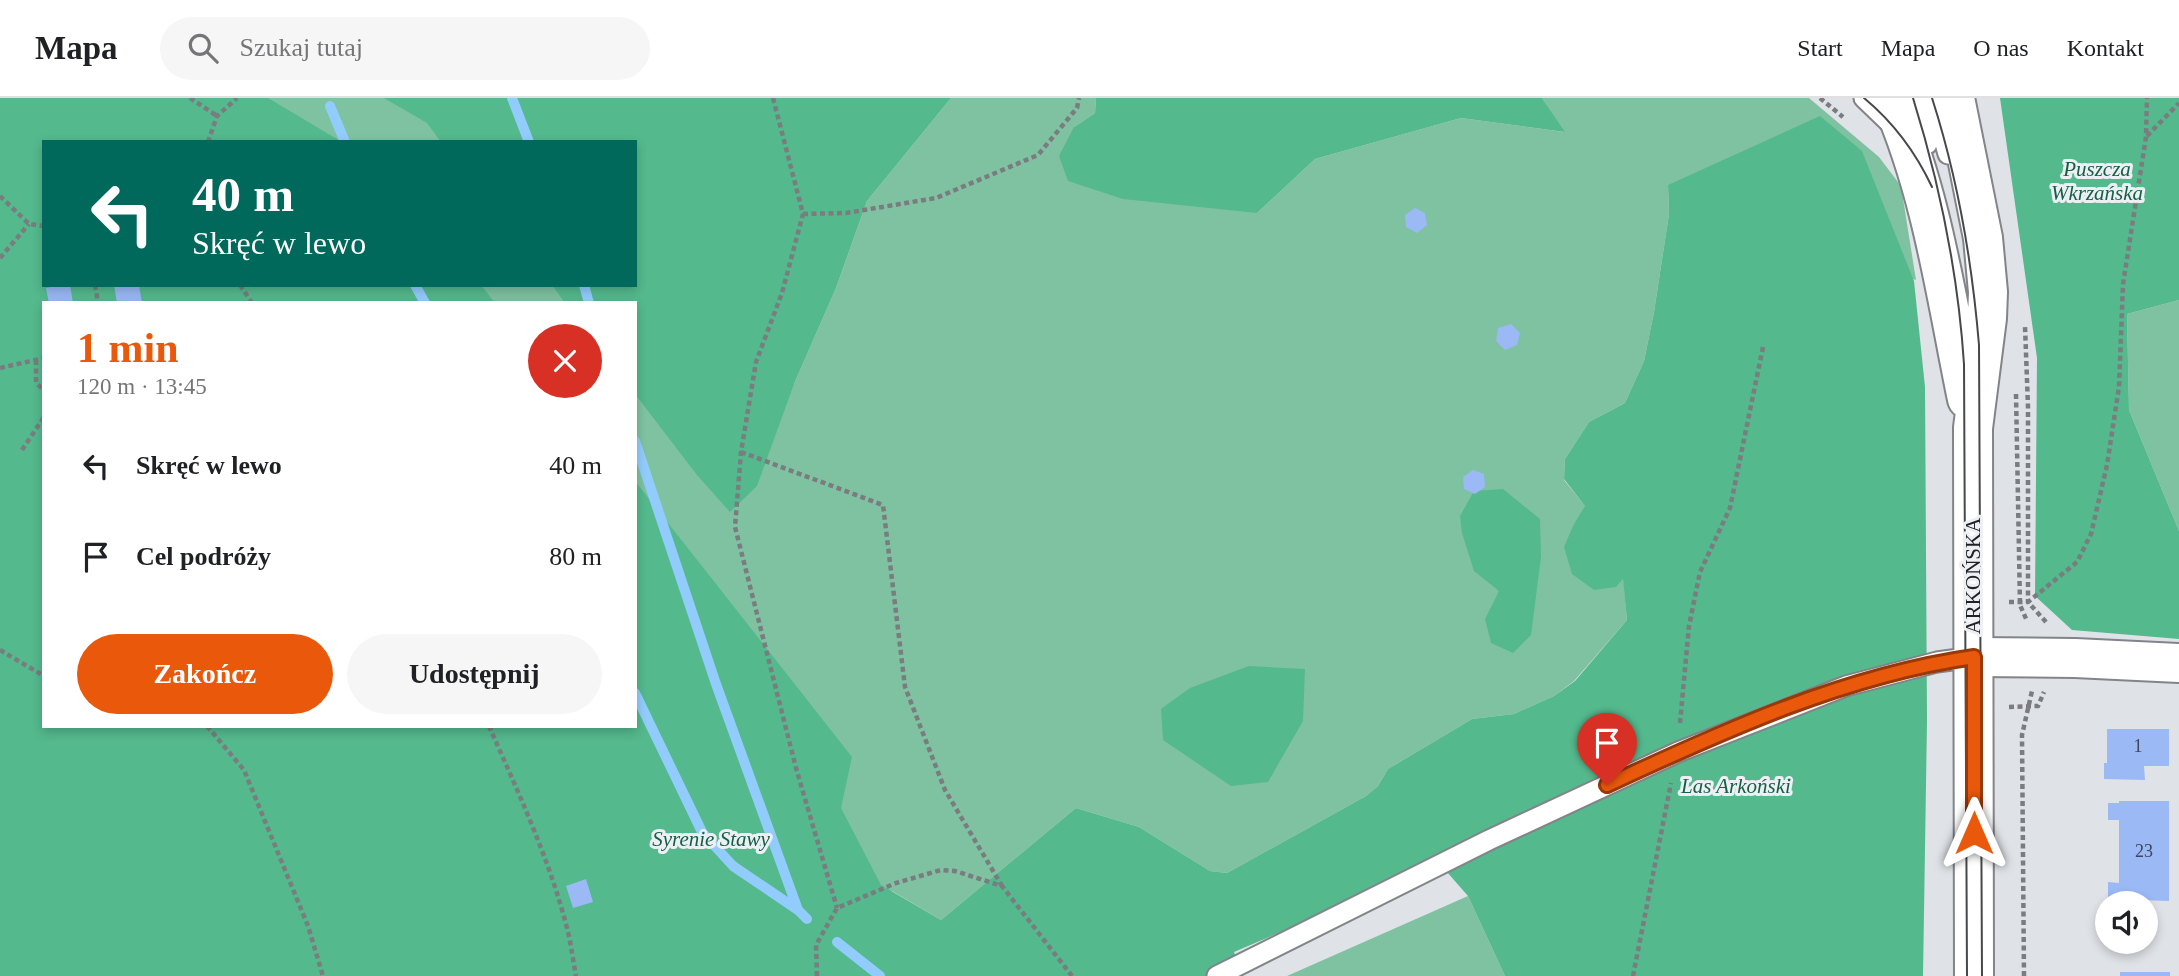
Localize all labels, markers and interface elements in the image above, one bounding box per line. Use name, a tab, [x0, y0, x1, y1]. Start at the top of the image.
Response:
search box	[160, 17, 650, 80]
icon: search	[184, 29, 222, 67]
text: Mapa	[35, 30, 118, 66]
text: Szukaj tutaj	[240, 33, 363, 62]
text: Start	[1797, 35, 1843, 61]
text: Mapa	[1881, 35, 1935, 61]
text: O nas	[1973, 35, 2029, 61]
text: Kontakt	[2067, 35, 2144, 61]
park label: Puszcza Wkrzańska	[2051, 157, 2143, 205]
text: 40 m	[192, 167, 294, 222]
icon: left	[77, 168, 168, 259]
text: Skręć w lewo	[192, 225, 366, 261]
button: close	[528, 324, 602, 398]
text: 1 min	[77, 325, 179, 371]
text: 120 m · 13:45	[77, 374, 207, 399]
icon: left	[77, 447, 115, 485]
text: Skręć w lewo	[136, 451, 282, 480]
text: 40 m	[549, 451, 602, 480]
street label: ARKOŃSKA	[1961, 517, 1985, 634]
icon: arrive	[77, 538, 115, 576]
text: Cel podróży	[136, 542, 271, 571]
text: 80 m	[549, 542, 602, 571]
button: Zakończ	[77, 634, 333, 714]
button: Udostępnij	[347, 634, 602, 714]
pin	[1577, 713, 1637, 785]
icon: arrive	[1588, 724, 1626, 762]
house number: 1	[2134, 736, 2143, 756]
park label: Las Arkoński	[1680, 774, 1791, 798]
position arrow	[1937, 796, 2011, 870]
park label: Syrenie Stawy	[652, 827, 770, 851]
house number: 23	[2135, 841, 2153, 861]
map controls	[2095, 891, 2158, 954]
button: sound	[2095, 891, 2158, 954]

